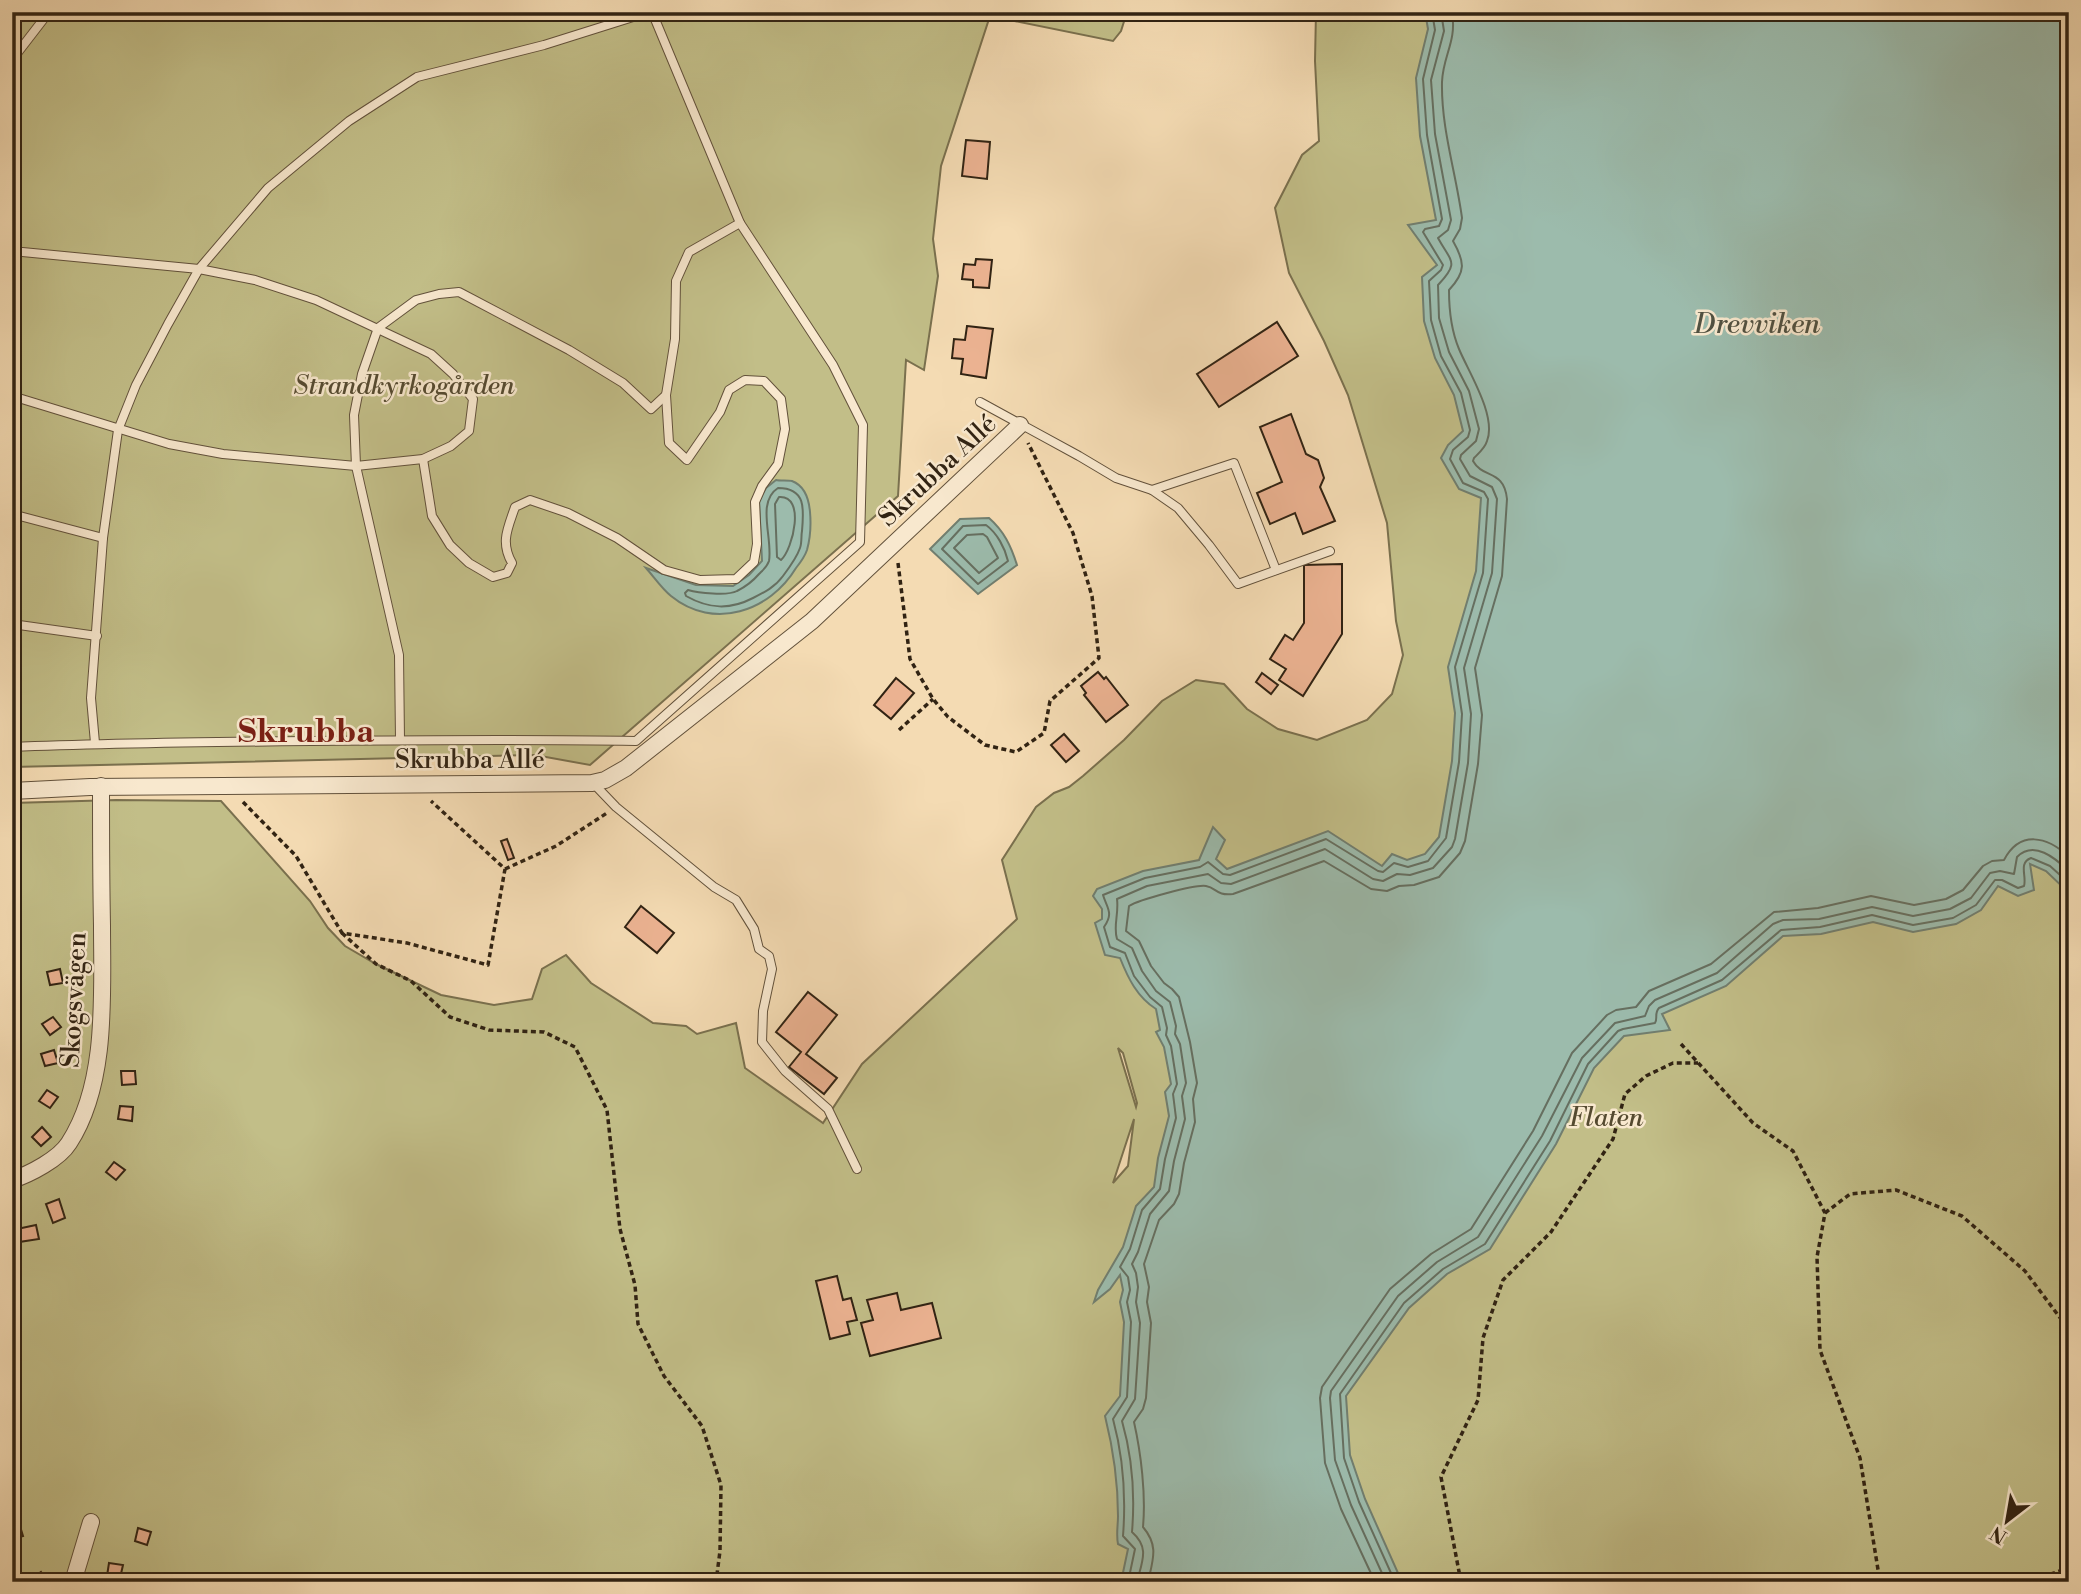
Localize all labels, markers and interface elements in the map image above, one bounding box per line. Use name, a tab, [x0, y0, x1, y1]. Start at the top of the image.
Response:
water label: Drevviken	[1693, 307, 1820, 342]
park label: Strandkyrkogården	[294, 370, 515, 402]
street label: Skrubba Allé	[872, 408, 1003, 534]
district label: Skrubba	[238, 712, 375, 753]
street label: Skrubba Allé	[395, 744, 545, 776]
street label: Skogsvägen	[54, 931, 94, 1069]
park label: Flaten	[1569, 1102, 1644, 1134]
north arrow	[1972, 1486, 2042, 1556]
text: N	[1986, 1521, 2011, 1549]

